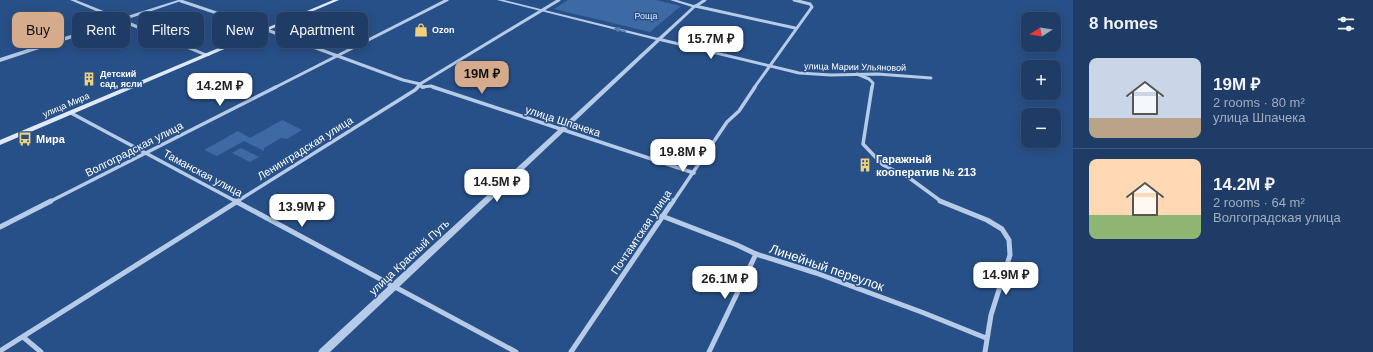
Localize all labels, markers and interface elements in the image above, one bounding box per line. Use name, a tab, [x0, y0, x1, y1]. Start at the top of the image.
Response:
park label: Роща	[634, 11, 658, 21]
chip: Buy	[12, 12, 64, 48]
chip: Rent	[72, 12, 130, 48]
chip: Filters	[138, 12, 204, 48]
chip: New	[212, 12, 268, 48]
chip: Apartment	[276, 12, 368, 48]
north arrow	[1021, 12, 1061, 52]
map controls	[1021, 12, 1061, 148]
icon: filters	[1335, 13, 1357, 35]
text: 8 homes	[1089, 14, 1158, 33]
shop icon: Ozon	[413, 22, 429, 38]
place label: Ozon	[432, 25, 455, 35]
pin: 15.7M ₽	[674, 26, 748, 60]
one-way arrow	[614, 27, 626, 33]
text: 15.7M ₽	[687, 31, 735, 46]
button: +	[1021, 60, 1061, 100]
pin: 19M ₽	[454, 61, 510, 95]
street label: улица Марии Ульяновой	[804, 61, 906, 73]
text: 19M ₽	[464, 66, 500, 81]
place label: Детский сад, ясли	[100, 69, 142, 89]
building icon: Детский сад, ясли	[81, 71, 97, 87]
pin: 14.2M ₽	[183, 73, 257, 107]
icon: home	[1121, 74, 1169, 122]
text: 19M ₽	[1213, 75, 1261, 94]
text: 14.2M ₽	[196, 78, 244, 93]
street label: улица Мира	[41, 91, 91, 119]
text: 2 rooms · 80 m²	[1213, 95, 1305, 110]
street label: улица Шпачека	[524, 103, 603, 139]
button: −	[1021, 108, 1061, 148]
text: улица Шпачека	[1213, 110, 1305, 125]
street label: Ленинградская улица	[255, 113, 356, 182]
street label: Волгоградская улица	[83, 119, 186, 179]
bus stop icon: Мира	[17, 131, 33, 147]
place label: Мира	[36, 133, 66, 145]
pin: 19.8M ₽	[646, 139, 720, 173]
text: 19.8M ₽	[659, 144, 707, 159]
street label: Таманская улица	[161, 147, 245, 199]
place label: Гаражный кооператив № 213	[876, 153, 976, 178]
building icon: Гаражный кооператив № 213	[857, 157, 873, 173]
pin: 14.5M ₽	[460, 169, 534, 203]
text: 14.5M ₽	[473, 174, 521, 189]
icon: home	[1121, 175, 1169, 223]
text: 14.2M ₽	[1213, 175, 1275, 194]
street label: Почтамтская улица	[608, 187, 674, 276]
pin: 13.9M ₽	[265, 194, 339, 228]
text: 2 rooms · 64 m²	[1213, 195, 1305, 210]
text: 13.9M ₽	[278, 199, 326, 214]
text: Волгоградская улица	[1213, 210, 1341, 225]
street label: улица Красный Путь	[367, 217, 452, 297]
street label: Линейный переулок	[768, 241, 886, 294]
pin: 14.9M ₽	[969, 262, 1043, 296]
pin: 26.1M ₽	[688, 266, 762, 300]
text: 14.9M ₽	[982, 267, 1030, 282]
text: 26.1M ₽	[701, 271, 749, 286]

